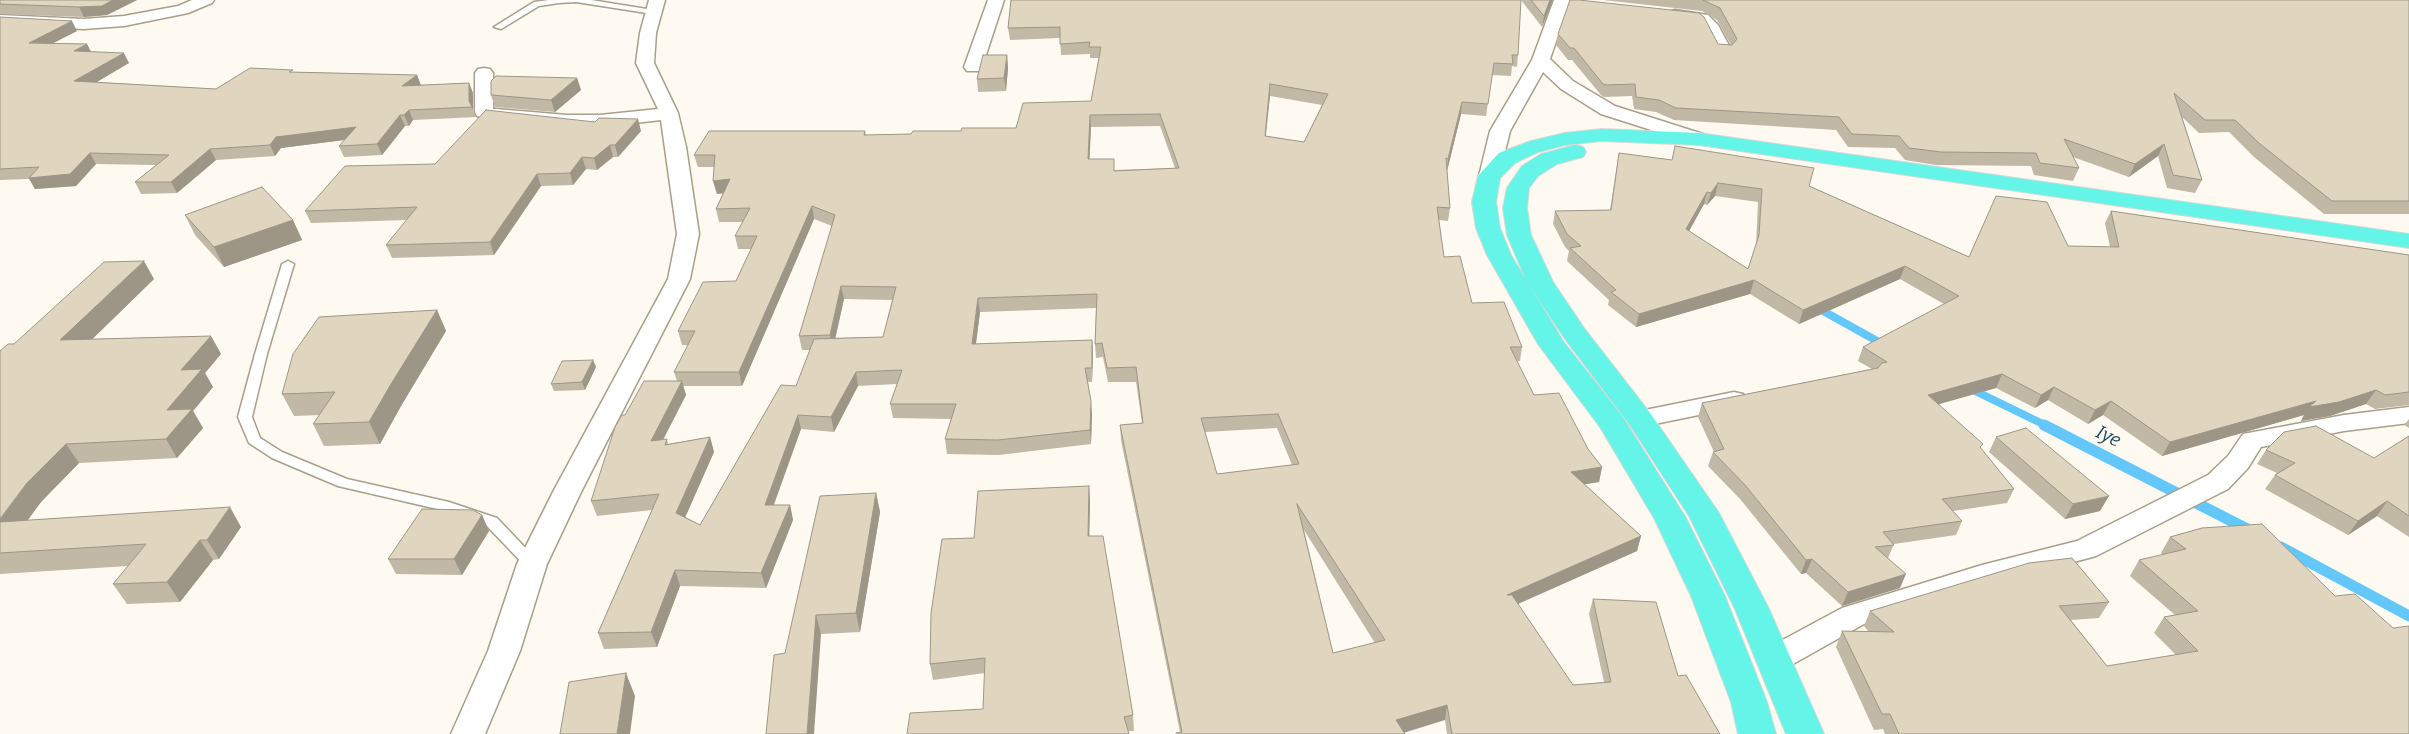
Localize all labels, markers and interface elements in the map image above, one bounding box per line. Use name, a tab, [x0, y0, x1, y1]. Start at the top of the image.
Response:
water label: Iye	[2092, 421, 2124, 453]

